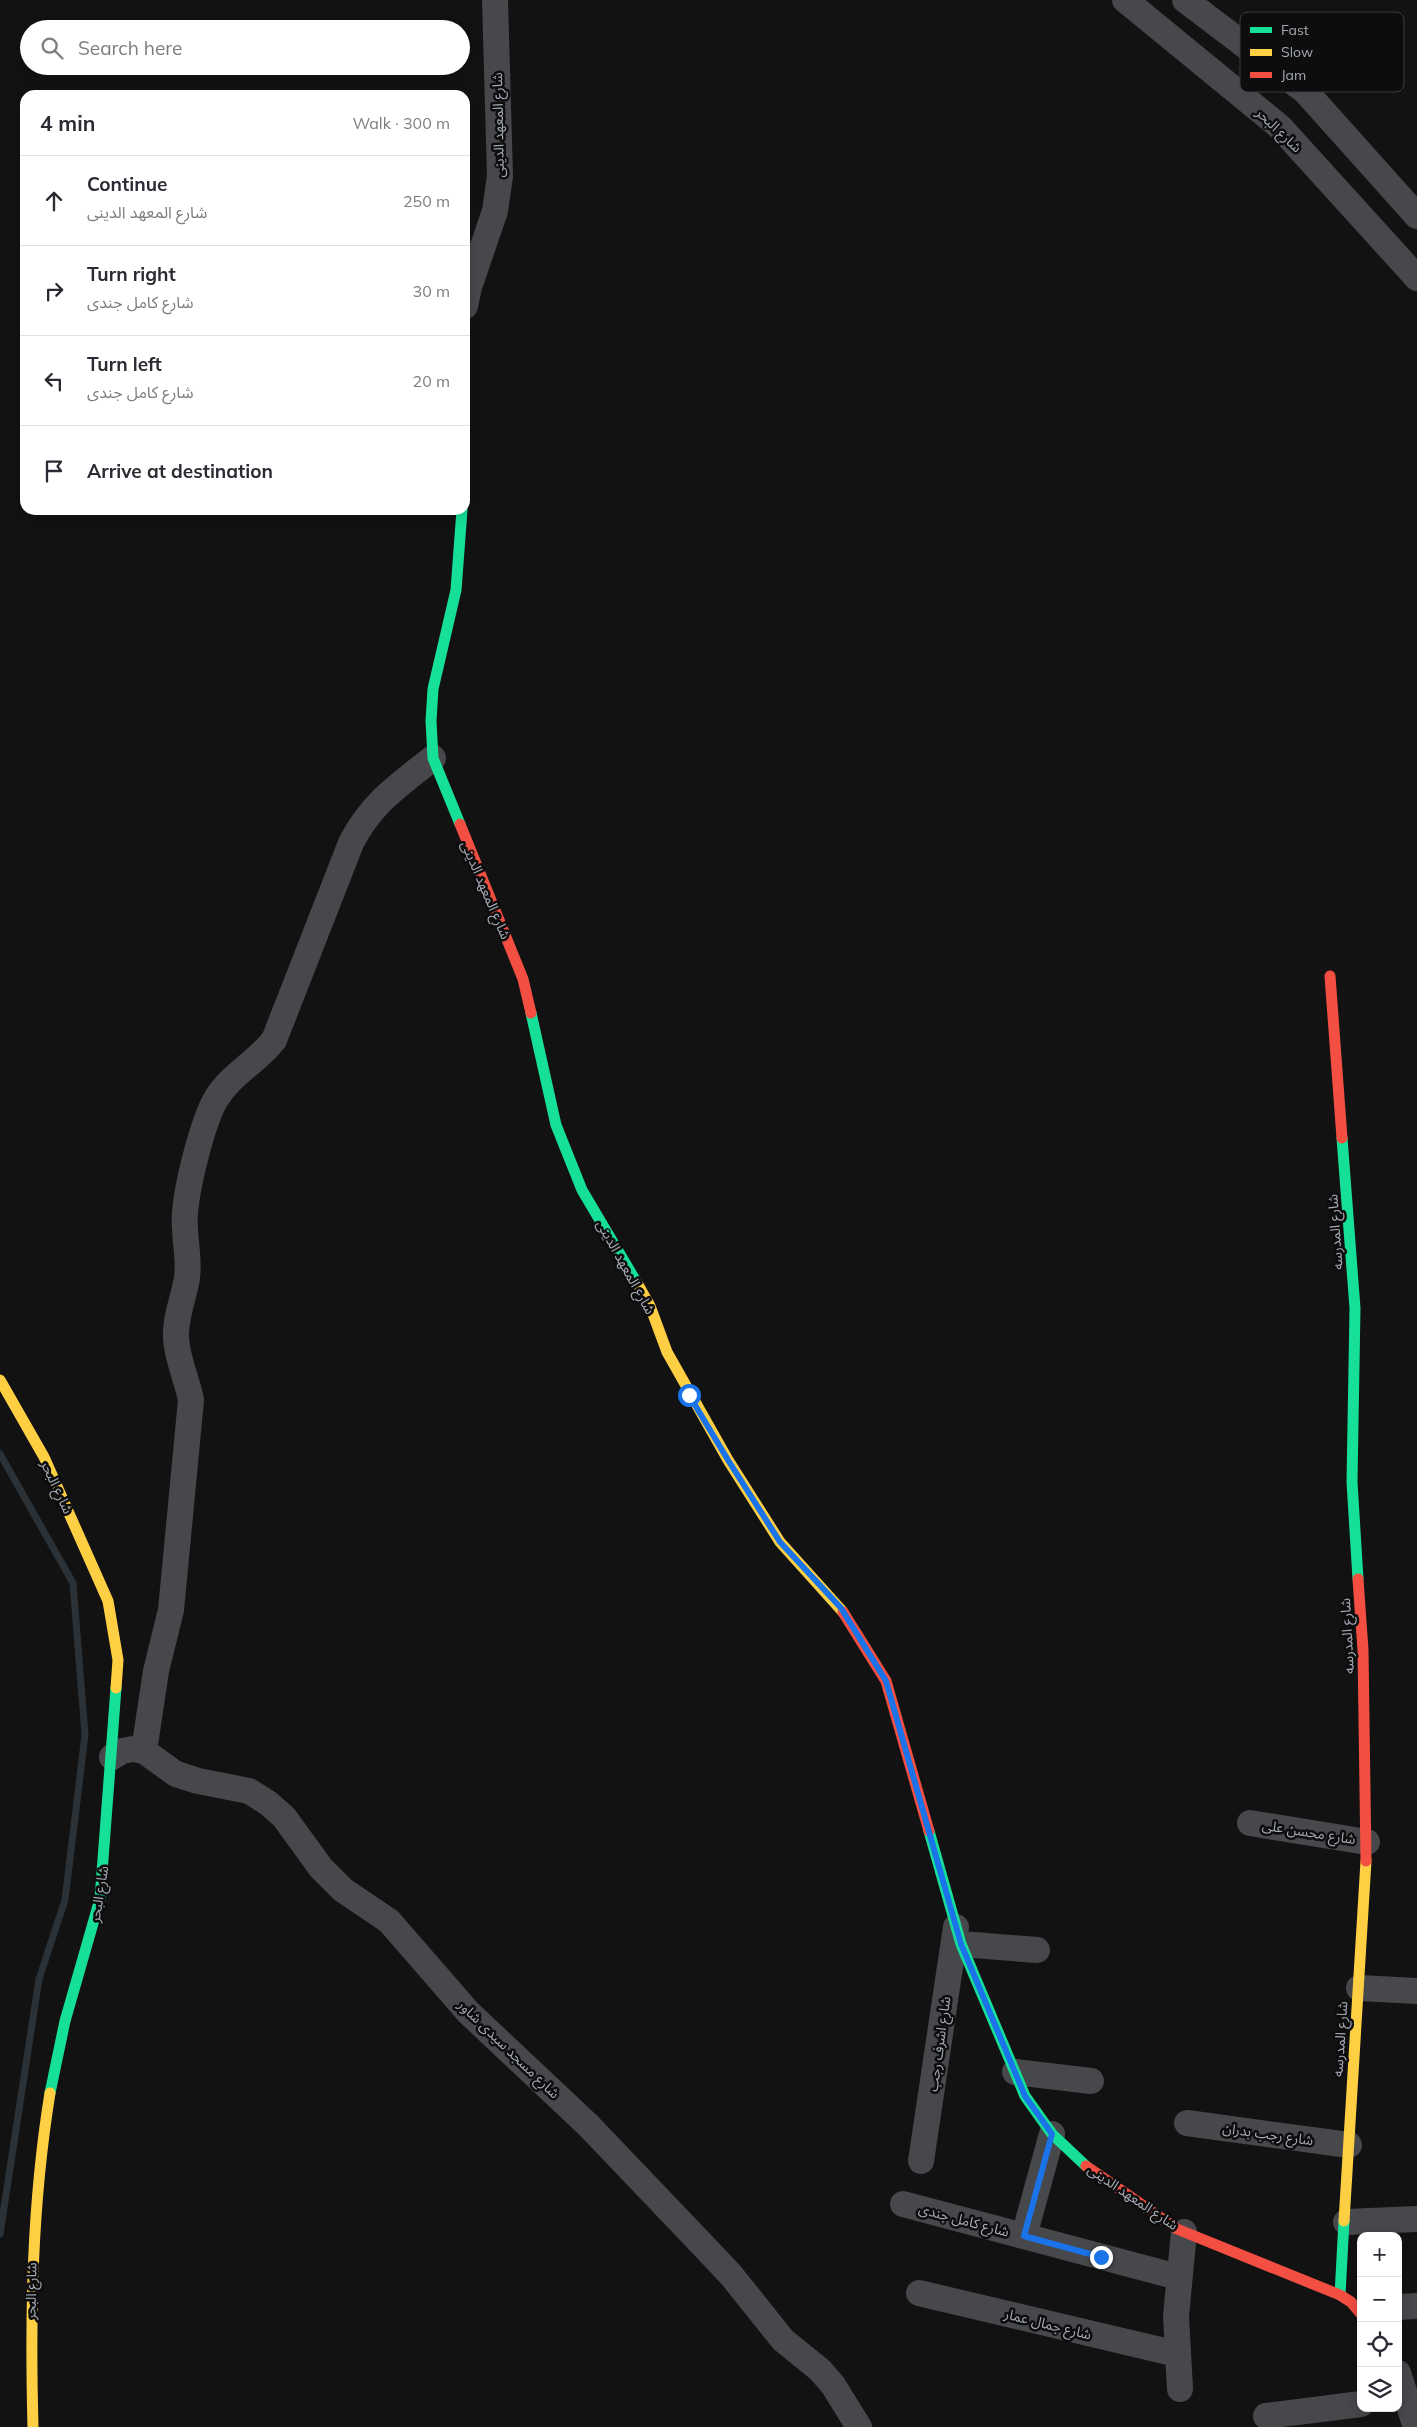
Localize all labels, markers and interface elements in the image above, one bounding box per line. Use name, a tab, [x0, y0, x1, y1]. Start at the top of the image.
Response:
legend	[1240, 12, 1404, 92]
search box	[20, 20, 470, 75]
text: Fast	[1281, 21, 1309, 39]
icon: search	[38, 34, 66, 62]
text: Search here	[78, 36, 182, 60]
text: Slow	[1281, 43, 1313, 61]
text: Jam	[1281, 66, 1306, 84]
street label: شارع المعهد الدينى	[488, 72, 510, 178]
street label: شارع البحر	[1250, 103, 1306, 158]
text: 4 min	[40, 110, 95, 136]
text: Walk · 300 m	[352, 113, 450, 133]
text: Continue	[87, 172, 167, 196]
icon: ahead	[40, 187, 68, 215]
text: 250 m	[403, 191, 450, 211]
text: شارع المعهد الدينى	[87, 202, 207, 222]
text: Turn right	[87, 262, 176, 286]
icon: right	[40, 277, 68, 305]
text: 30 m	[413, 281, 450, 301]
text: شارع كامل جندى	[87, 292, 193, 312]
text: Turn left	[87, 352, 162, 376]
icon: left	[40, 367, 68, 395]
text: 20 m	[413, 371, 450, 391]
text: شارع كامل جندى	[87, 382, 193, 402]
icon: arrive	[40, 457, 68, 485]
text: Arrive at destination	[87, 459, 273, 483]
street label: شارع المعهد الدينى	[455, 838, 515, 943]
street label: شارع المدرسه	[1323, 1193, 1349, 1271]
street label: شارع المعهد الدينى	[591, 1217, 659, 1318]
route start	[678, 1384, 701, 1407]
street label: شارع البحر	[35, 1456, 77, 1518]
street label: شارع المدرسه	[1336, 1597, 1360, 1674]
street label: شارع محسن على	[1261, 1816, 1357, 1850]
street label: شارع البحر	[85, 1864, 114, 1925]
street label: شارع مسجد سيدى شاور	[452, 1995, 564, 2104]
street label: شارع اشرف رجب	[923, 1995, 957, 2093]
street label: شارع المدرسه	[1328, 2000, 1354, 2078]
street label: شارع رجب بدران	[1221, 2119, 1315, 2151]
street label: شارع المعهد الدينى	[1083, 2160, 1182, 2236]
street label: شارع كامل جندى	[916, 2199, 1011, 2243]
map controls	[1357, 2232, 1402, 2412]
button: +	[1357, 2232, 1402, 2277]
route end	[1090, 2246, 1113, 2269]
street label: شارع البحر	[21, 2262, 42, 2321]
button: −	[1357, 2277, 1402, 2322]
street label: شارع جمال عمار	[1001, 2304, 1093, 2345]
button: locate	[1357, 2322, 1402, 2367]
button: layers	[1357, 2367, 1402, 2412]

